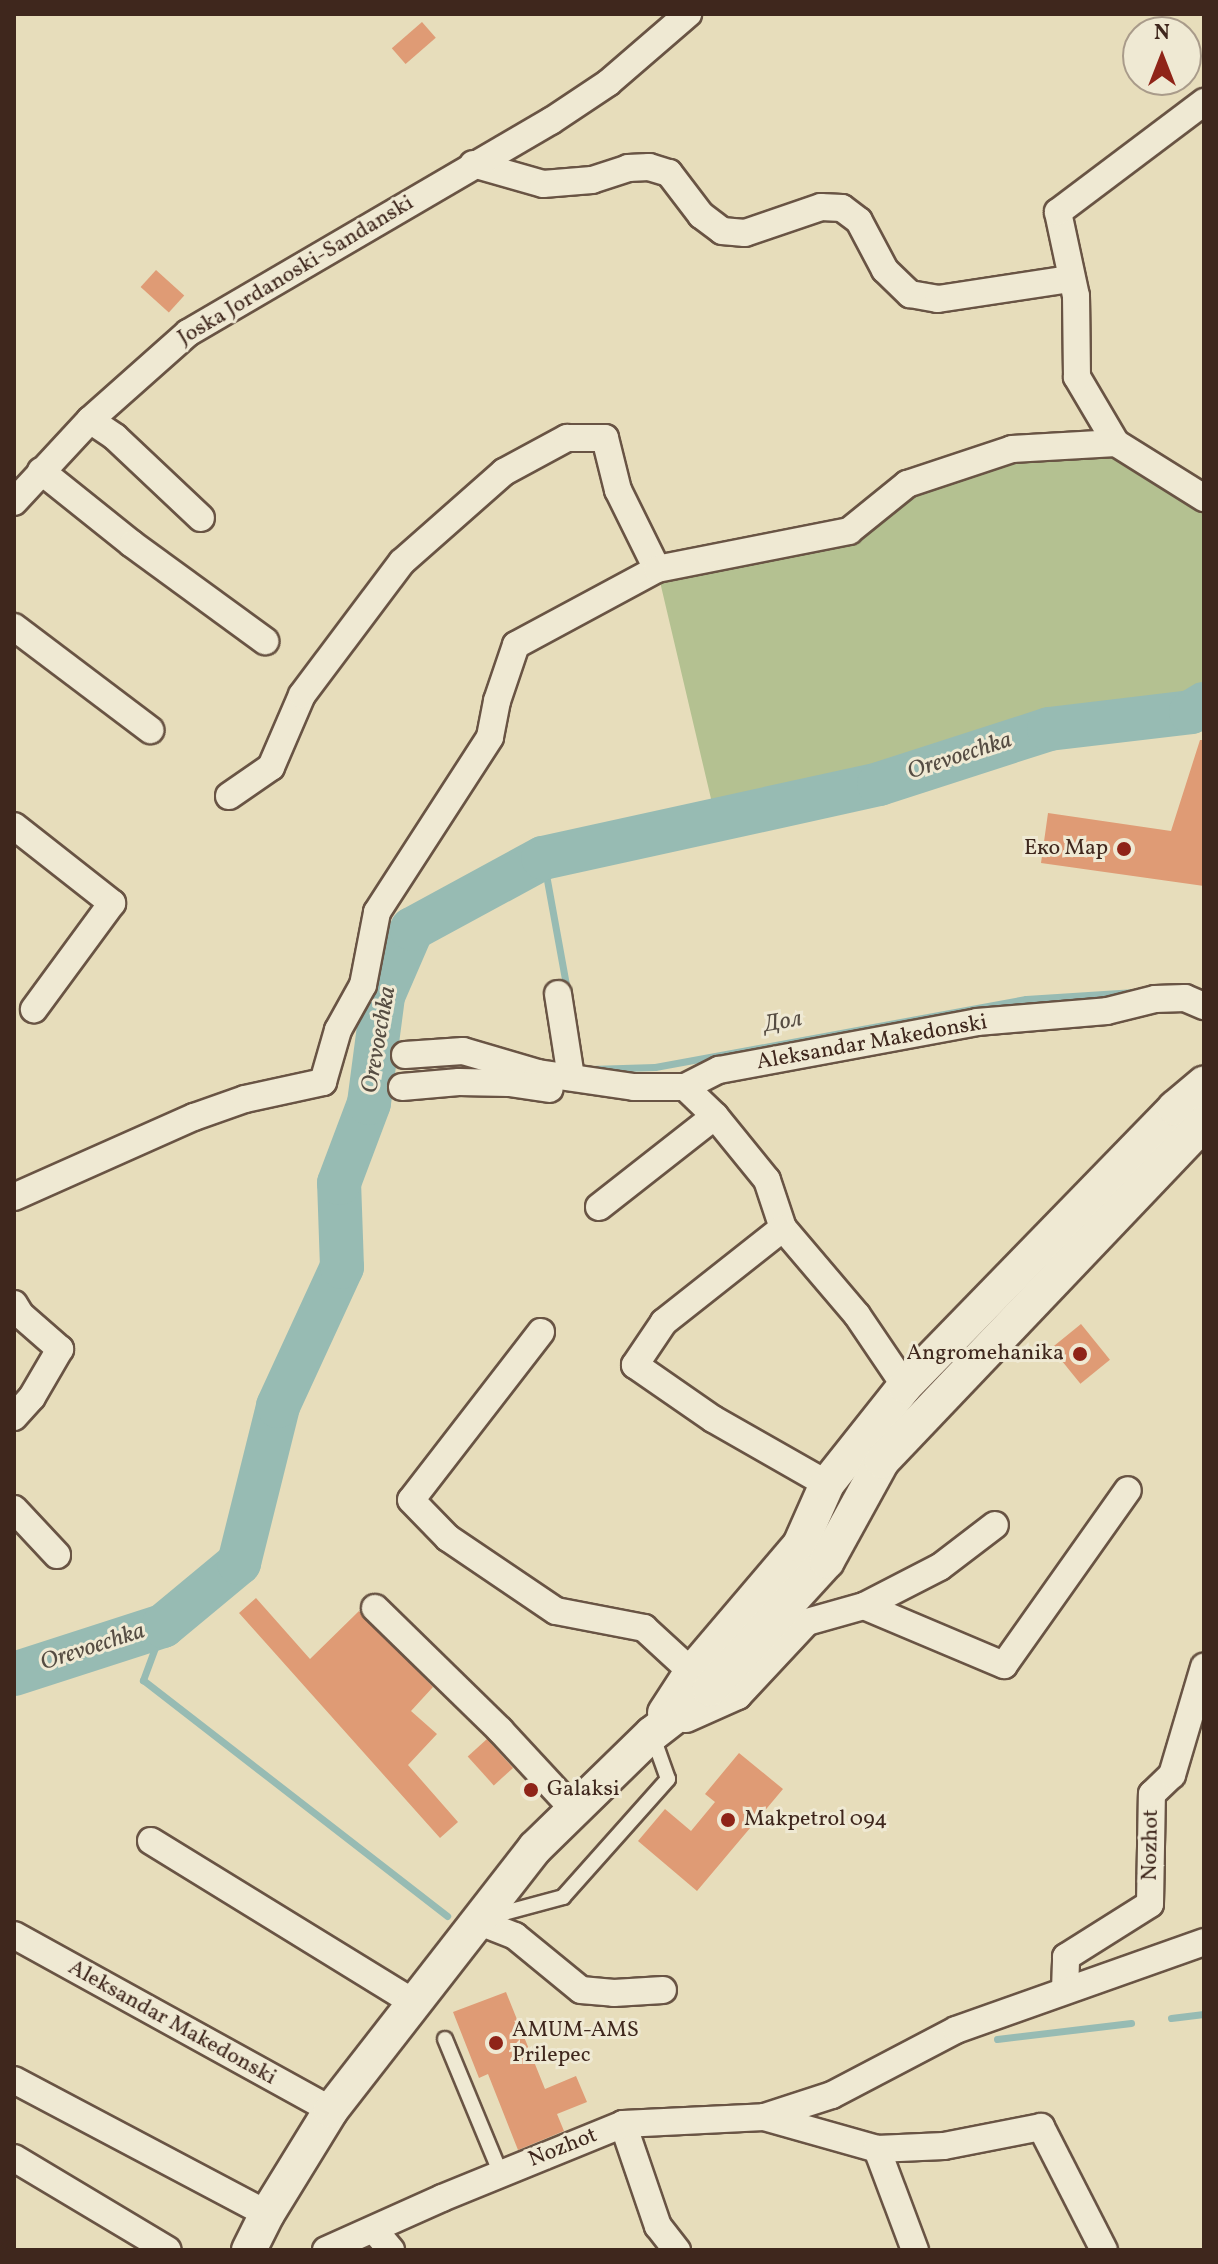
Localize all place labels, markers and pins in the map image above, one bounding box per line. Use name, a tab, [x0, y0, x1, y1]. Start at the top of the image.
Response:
place label: Еко Мар	[1024, 836, 1108, 862]
marker: Еко Мар	[1115, 840, 1133, 858]
place label: Angromehanika	[907, 1341, 1064, 1367]
marker: Angromehanika	[1071, 1345, 1089, 1363]
place label: Galaksi	[547, 1777, 620, 1803]
marker: Galaksi	[522, 1781, 540, 1799]
place label: Makpetrol 094	[744, 1807, 887, 1833]
marker: Makpetrol 094	[719, 1811, 737, 1829]
place label: AMUM-AMS Prilepec	[512, 2017, 639, 2068]
marker: AMUM-AMS Prilepec	[487, 2034, 505, 2052]

